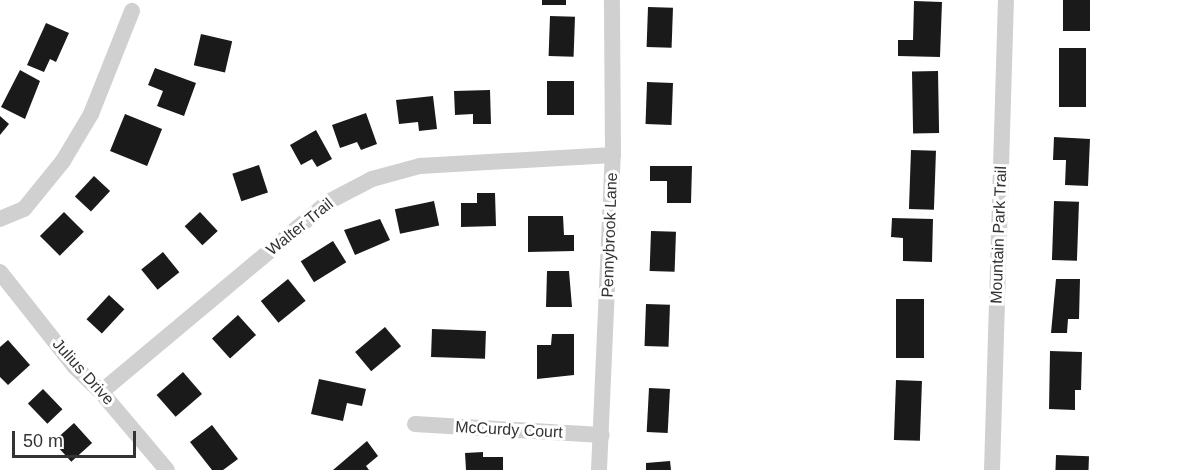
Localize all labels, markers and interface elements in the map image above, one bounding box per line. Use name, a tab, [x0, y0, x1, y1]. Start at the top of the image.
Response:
street label: Mountain Park Trail	[987, 166, 1011, 304]
street label: Pennybrook Lane	[598, 172, 622, 298]
street label: Walter Trail	[263, 194, 337, 260]
street label: Julius Drive	[48, 335, 118, 409]
street label: McCurdy Court	[455, 418, 563, 442]
scale bar	[15, 419, 140, 457]
text: 50 m	[23, 431, 63, 451]

